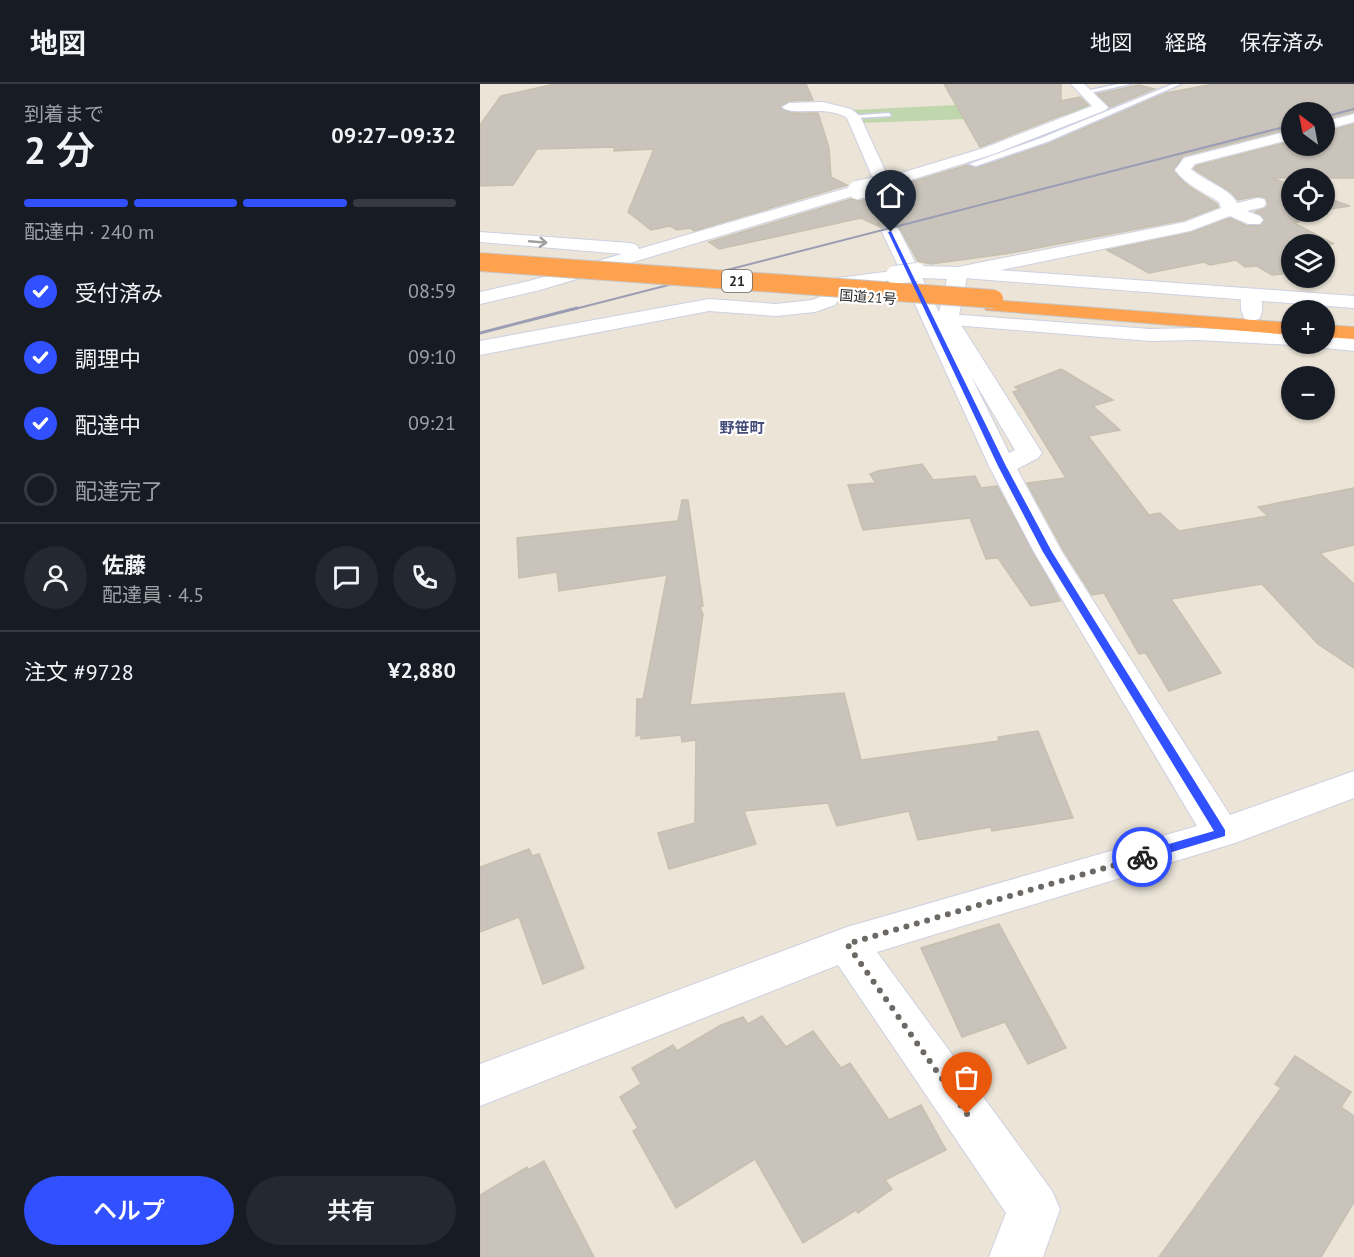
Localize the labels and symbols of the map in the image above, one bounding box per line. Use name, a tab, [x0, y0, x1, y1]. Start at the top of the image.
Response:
north arrow	[1281, 102, 1335, 156]
pin	[865, 170, 916, 232]
one-way arrow	[528, 237, 548, 248]
road number: 21	[722, 270, 752, 292]
street label: 国道21号	[839, 286, 897, 308]
district label: 野笹町	[719, 418, 765, 437]
courier	[1112, 827, 1172, 887]
pin	[941, 1052, 992, 1114]

